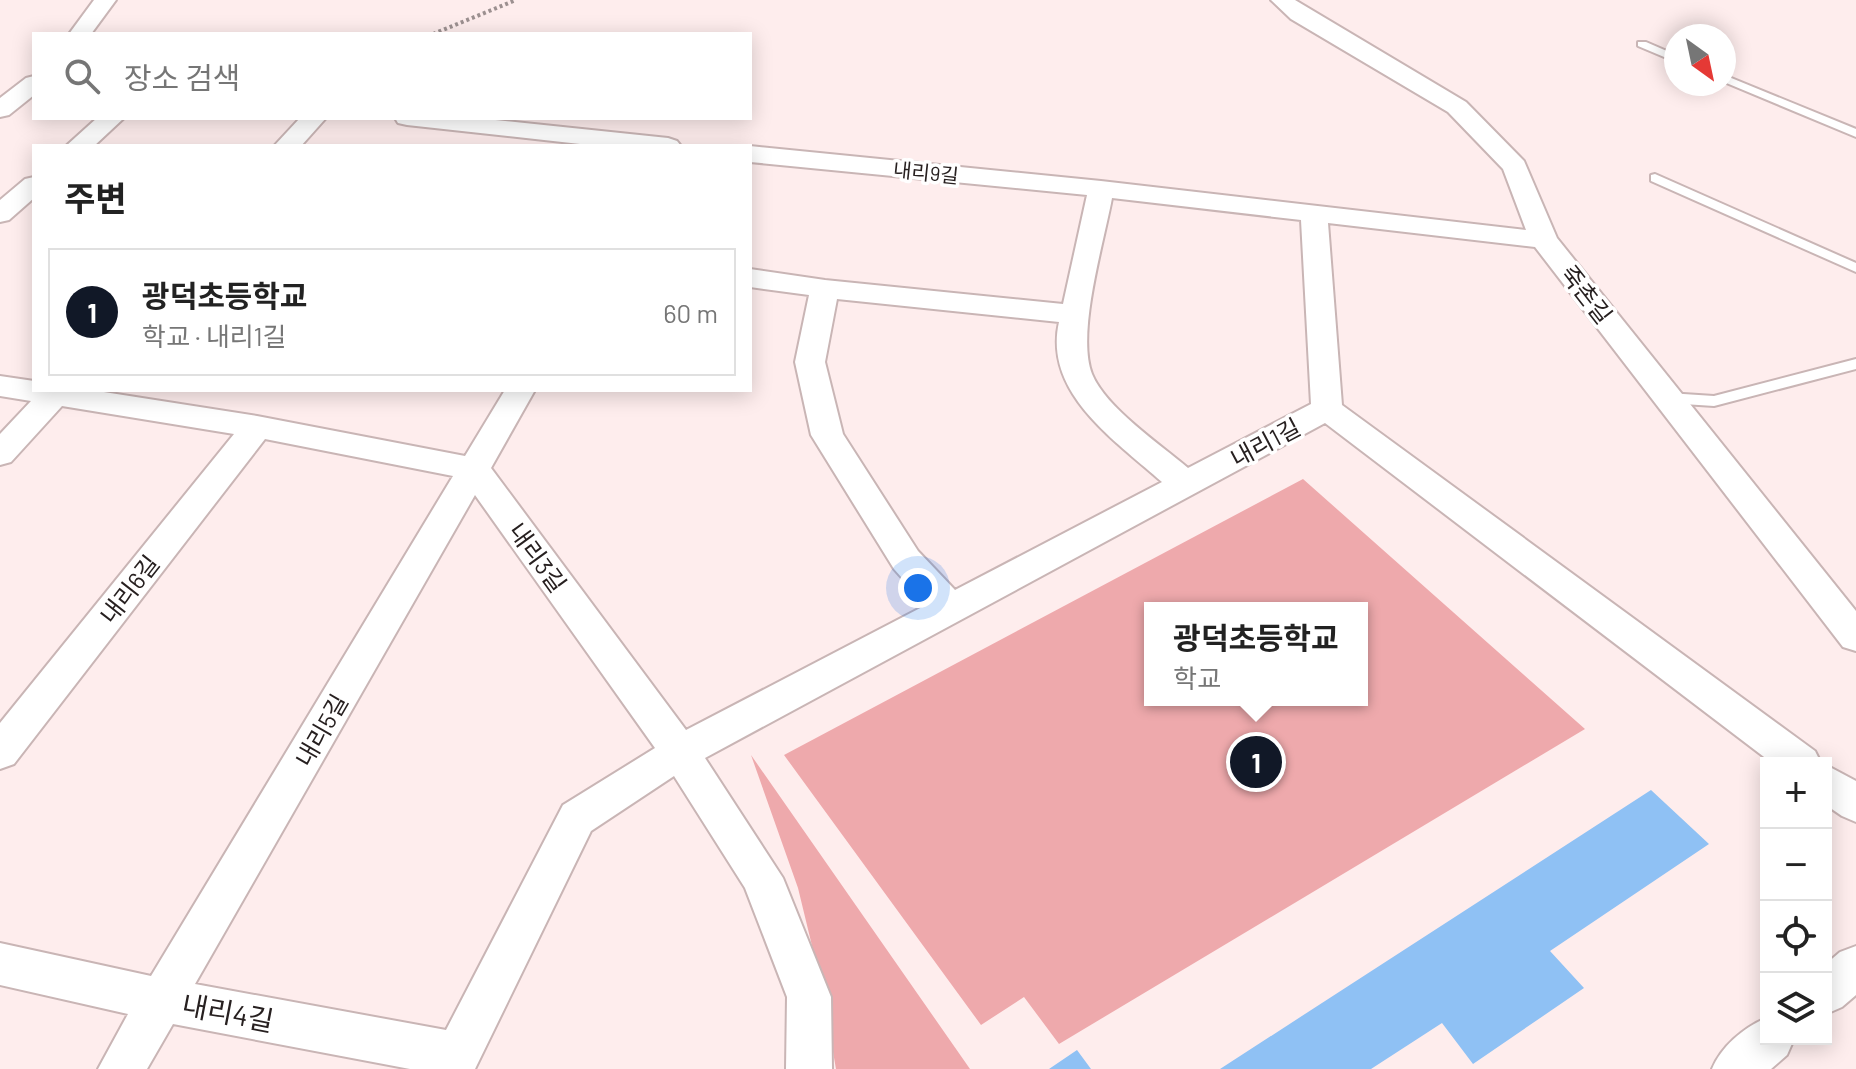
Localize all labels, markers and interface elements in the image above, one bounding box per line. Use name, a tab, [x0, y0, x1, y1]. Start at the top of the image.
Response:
north arrow	[1664, 24, 1736, 96]
search box	[32, 32, 752, 120]
icon: search	[60, 54, 104, 98]
text: 장소 검색	[124, 59, 240, 95]
street label: 내리9길	[892, 157, 960, 187]
text: 주변	[64, 177, 127, 218]
street label: 죽촌길	[1555, 259, 1619, 329]
text: 광덕초등학교	[142, 277, 308, 313]
text: 1	[87, 297, 97, 328]
text: 60 m	[663, 297, 718, 328]
text: 학교 · 내리1길	[142, 320, 287, 351]
street label: 내리1길	[1225, 412, 1305, 472]
street label: 내리3길	[503, 517, 573, 597]
street label: 내리6길	[93, 549, 165, 629]
your location	[898, 568, 938, 608]
popup	[1144, 602, 1368, 706]
text: 광덕초등학교	[1173, 619, 1339, 655]
text: 학교	[1173, 662, 1221, 693]
street label: 내리5길	[289, 689, 353, 771]
pin: 1	[1230, 732, 1282, 792]
map controls	[1760, 757, 1832, 1045]
button: +	[1760, 757, 1832, 829]
button: −	[1760, 829, 1832, 901]
button: locate	[1760, 901, 1832, 973]
button: layers	[1760, 973, 1832, 1045]
street label: 내리4길	[179, 986, 277, 1038]

